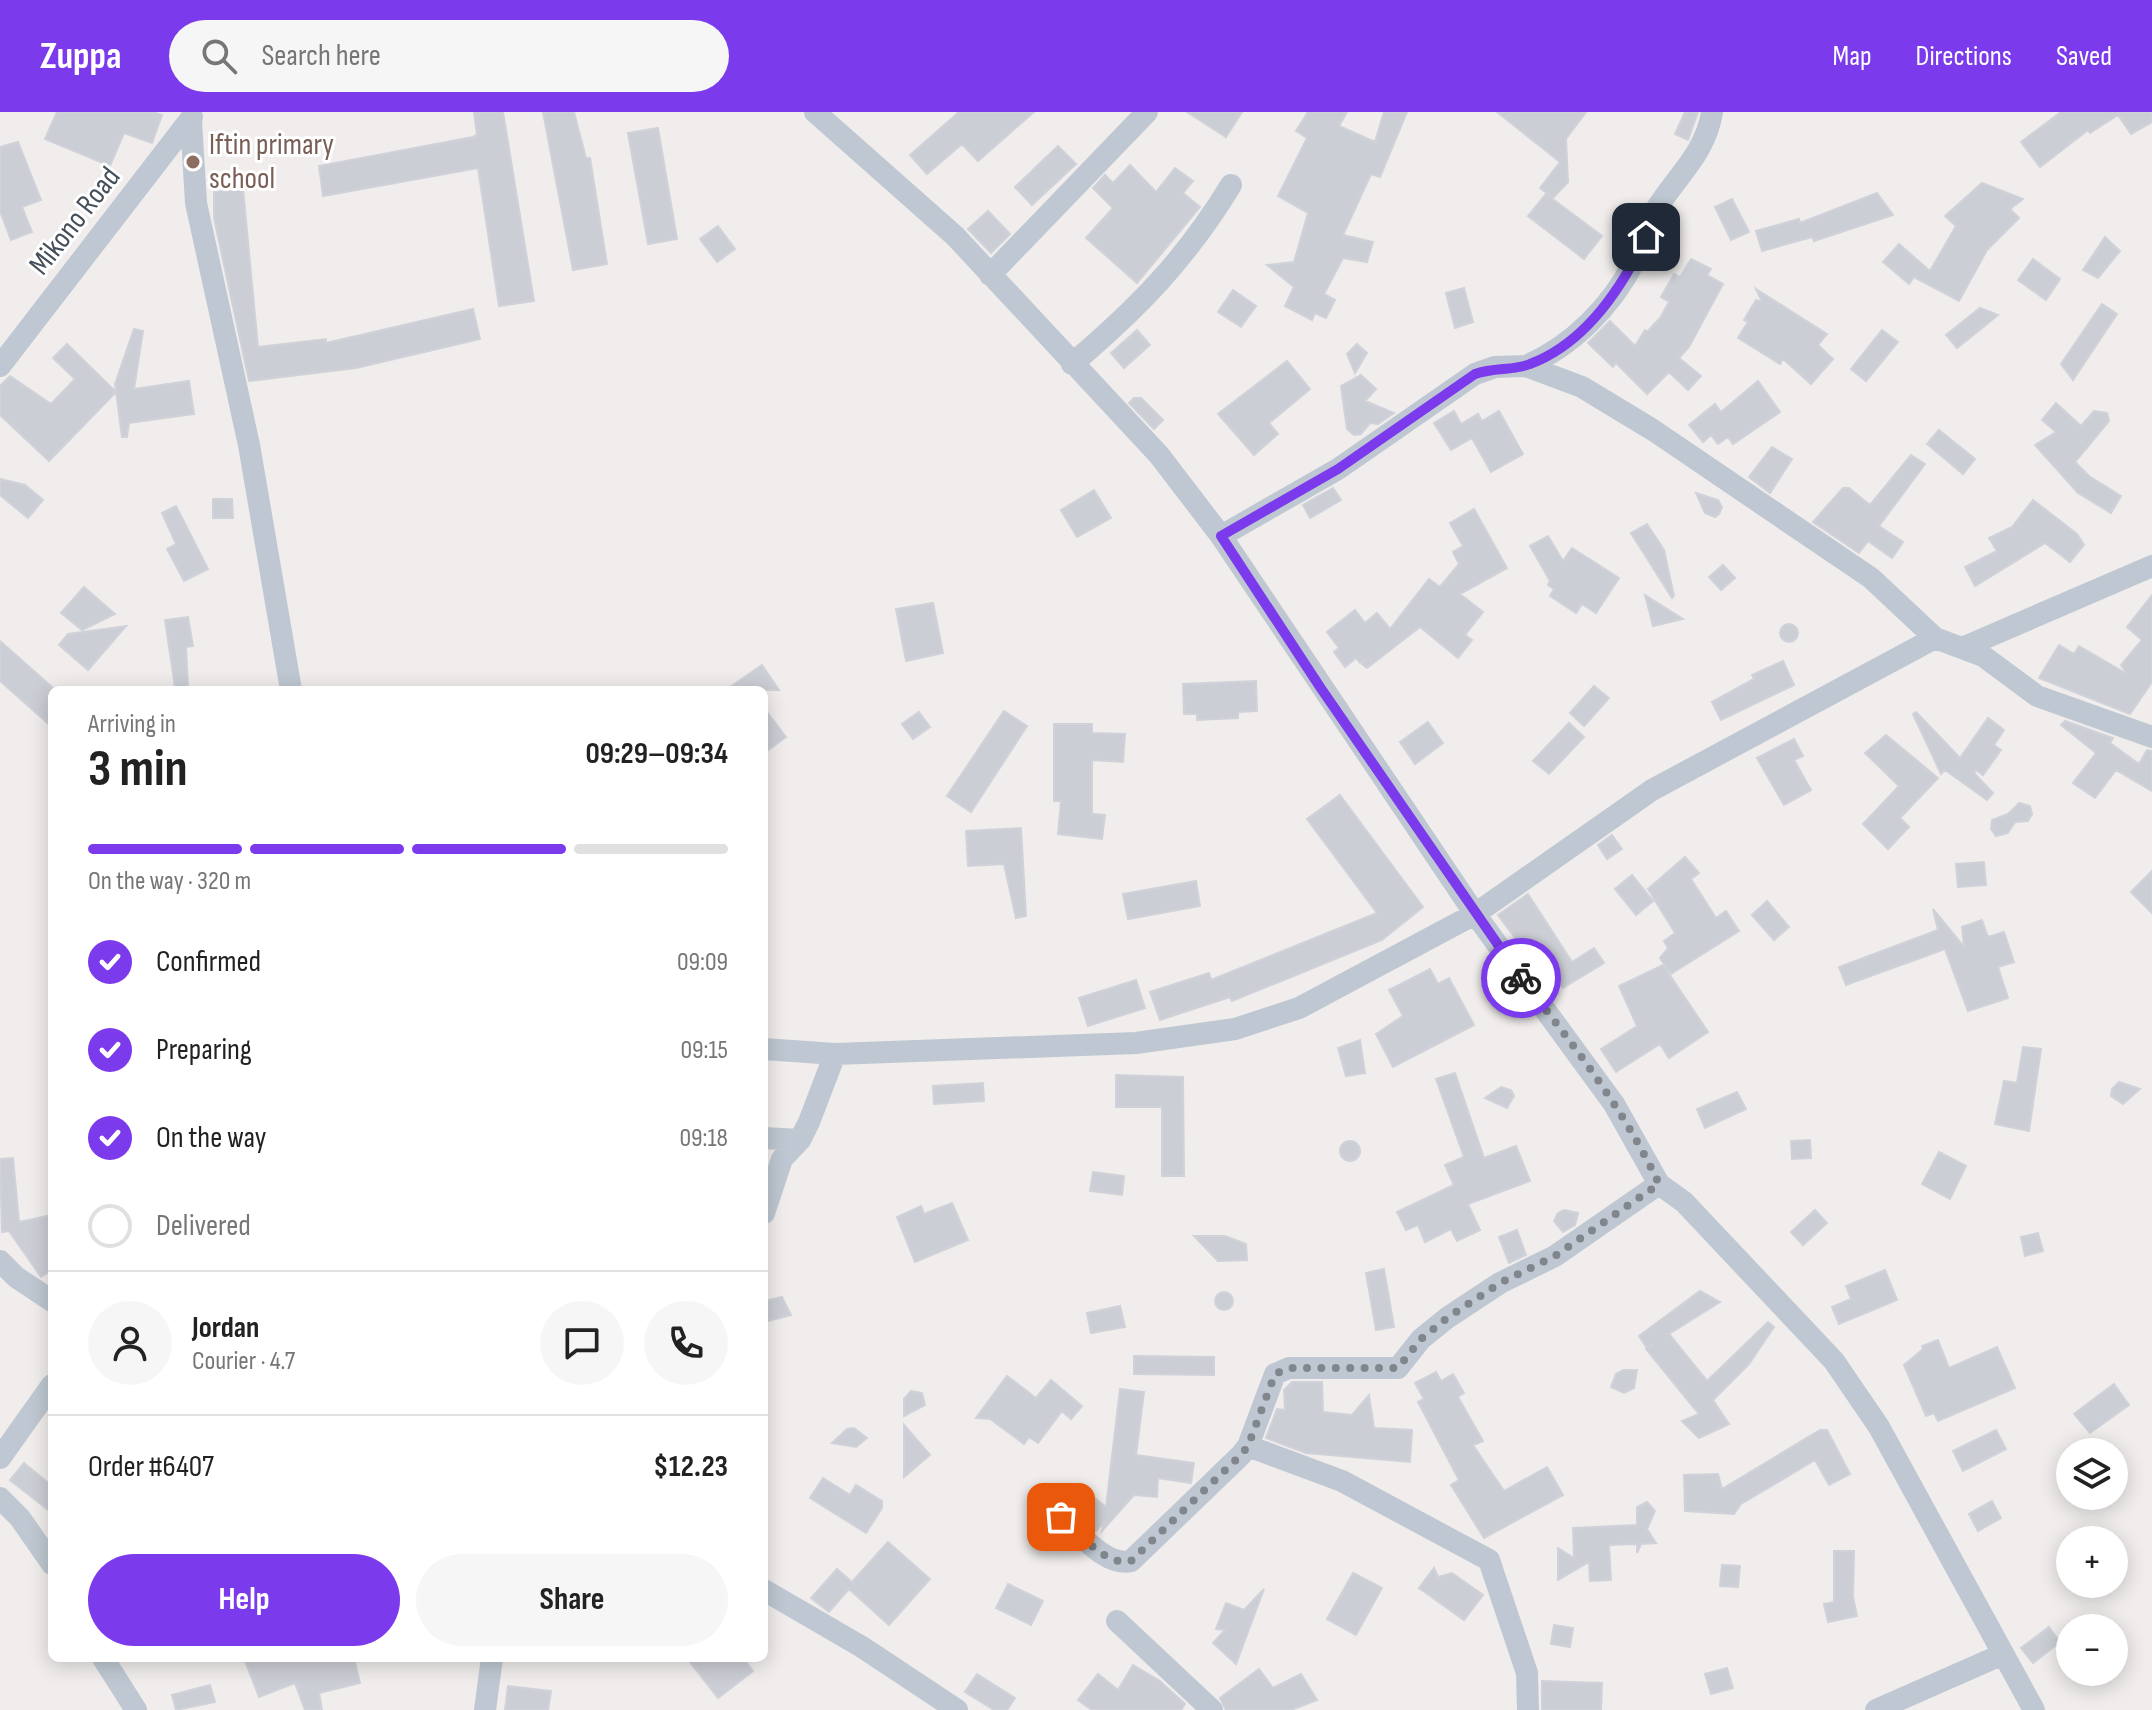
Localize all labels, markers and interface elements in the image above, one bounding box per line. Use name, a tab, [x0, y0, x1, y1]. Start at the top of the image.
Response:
search box	[169, 20, 729, 92]
text: Zuppa	[40, 34, 121, 79]
icon: search	[197, 34, 241, 78]
text: Search here	[261, 38, 381, 74]
text: Map	[1833, 40, 1872, 73]
text: Directions	[1916, 40, 2012, 73]
text: Saved	[2056, 40, 2112, 73]
place label: Iftin primary school	[209, 127, 334, 197]
marker: Iftin primary school	[184, 153, 202, 171]
street label: Mikono Road	[22, 160, 128, 282]
pin	[1612, 203, 1680, 271]
icon: home	[1624, 215, 1668, 259]
text: Arriving in	[88, 709, 176, 740]
text: 09:29–09:34	[585, 736, 728, 772]
text: 3 min	[88, 738, 188, 801]
text: On the way · 320 m	[88, 866, 251, 897]
courier	[1481, 938, 1561, 1018]
icon: check	[88, 940, 132, 984]
text: Confirmed	[156, 944, 261, 980]
text: 09:09	[677, 947, 728, 978]
icon: bike	[1499, 956, 1543, 1000]
icon: check	[88, 1028, 132, 1072]
text: Preparing	[156, 1032, 252, 1068]
text: 09:15	[680, 1035, 728, 1066]
icon: check	[88, 1116, 132, 1160]
text: On the way	[156, 1120, 266, 1156]
text: 09:18	[679, 1123, 728, 1154]
text: Delivered	[156, 1208, 251, 1244]
button: person	[88, 1301, 172, 1385]
button: chat	[540, 1301, 624, 1385]
button: phone	[644, 1301, 728, 1385]
text: Jordan	[192, 1310, 259, 1346]
text: Courier · 4.7	[192, 1346, 295, 1377]
map controls	[2056, 1438, 2128, 1686]
button: layers	[2056, 1438, 2128, 1510]
text: Order #6407	[88, 1449, 214, 1485]
text: $12.23	[653, 1449, 728, 1485]
pin	[1027, 1483, 1095, 1551]
icon: bag	[1039, 1495, 1083, 1539]
button: +	[2056, 1526, 2128, 1598]
button: Help	[88, 1554, 400, 1646]
button: Share	[416, 1554, 728, 1646]
button: −	[2056, 1614, 2128, 1686]

